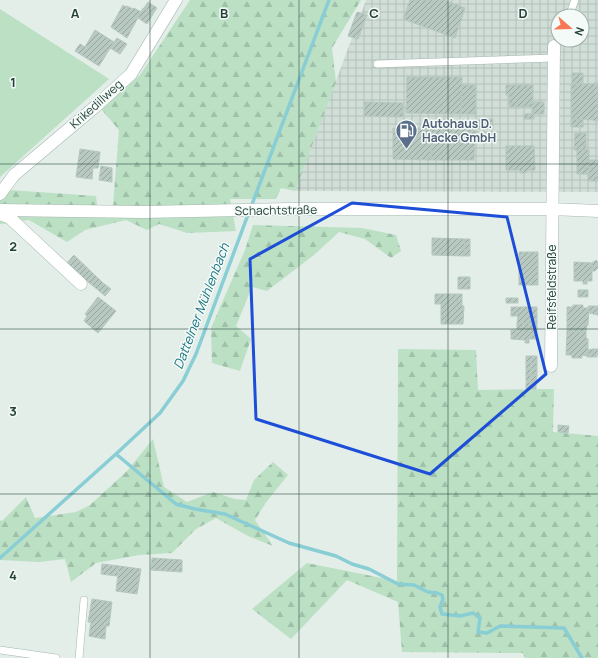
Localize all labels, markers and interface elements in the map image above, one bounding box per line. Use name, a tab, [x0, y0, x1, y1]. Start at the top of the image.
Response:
text: A	[71, 4, 80, 22]
text: B	[220, 4, 228, 22]
text: C	[369, 4, 379, 22]
text: D	[518, 4, 528, 22]
north arrow	[550, 8, 590, 48]
text: N	[571, 25, 588, 38]
text: 1	[10, 73, 16, 91]
street label: Krikedillweg	[66, 76, 126, 132]
place label: Autohaus D. Hacke GmbH	[422, 115, 496, 146]
fuel station icon: Autohaus D. Hacke GmbH	[394, 117, 420, 150]
street label: Schachtstraße	[235, 201, 317, 219]
text: 2	[9, 237, 17, 255]
water label: Dattelner Mühlenbach	[169, 239, 234, 371]
street label: Reifsfeldstraße	[543, 245, 560, 329]
text: 3	[9, 402, 17, 420]
text: 4	[9, 566, 17, 584]

